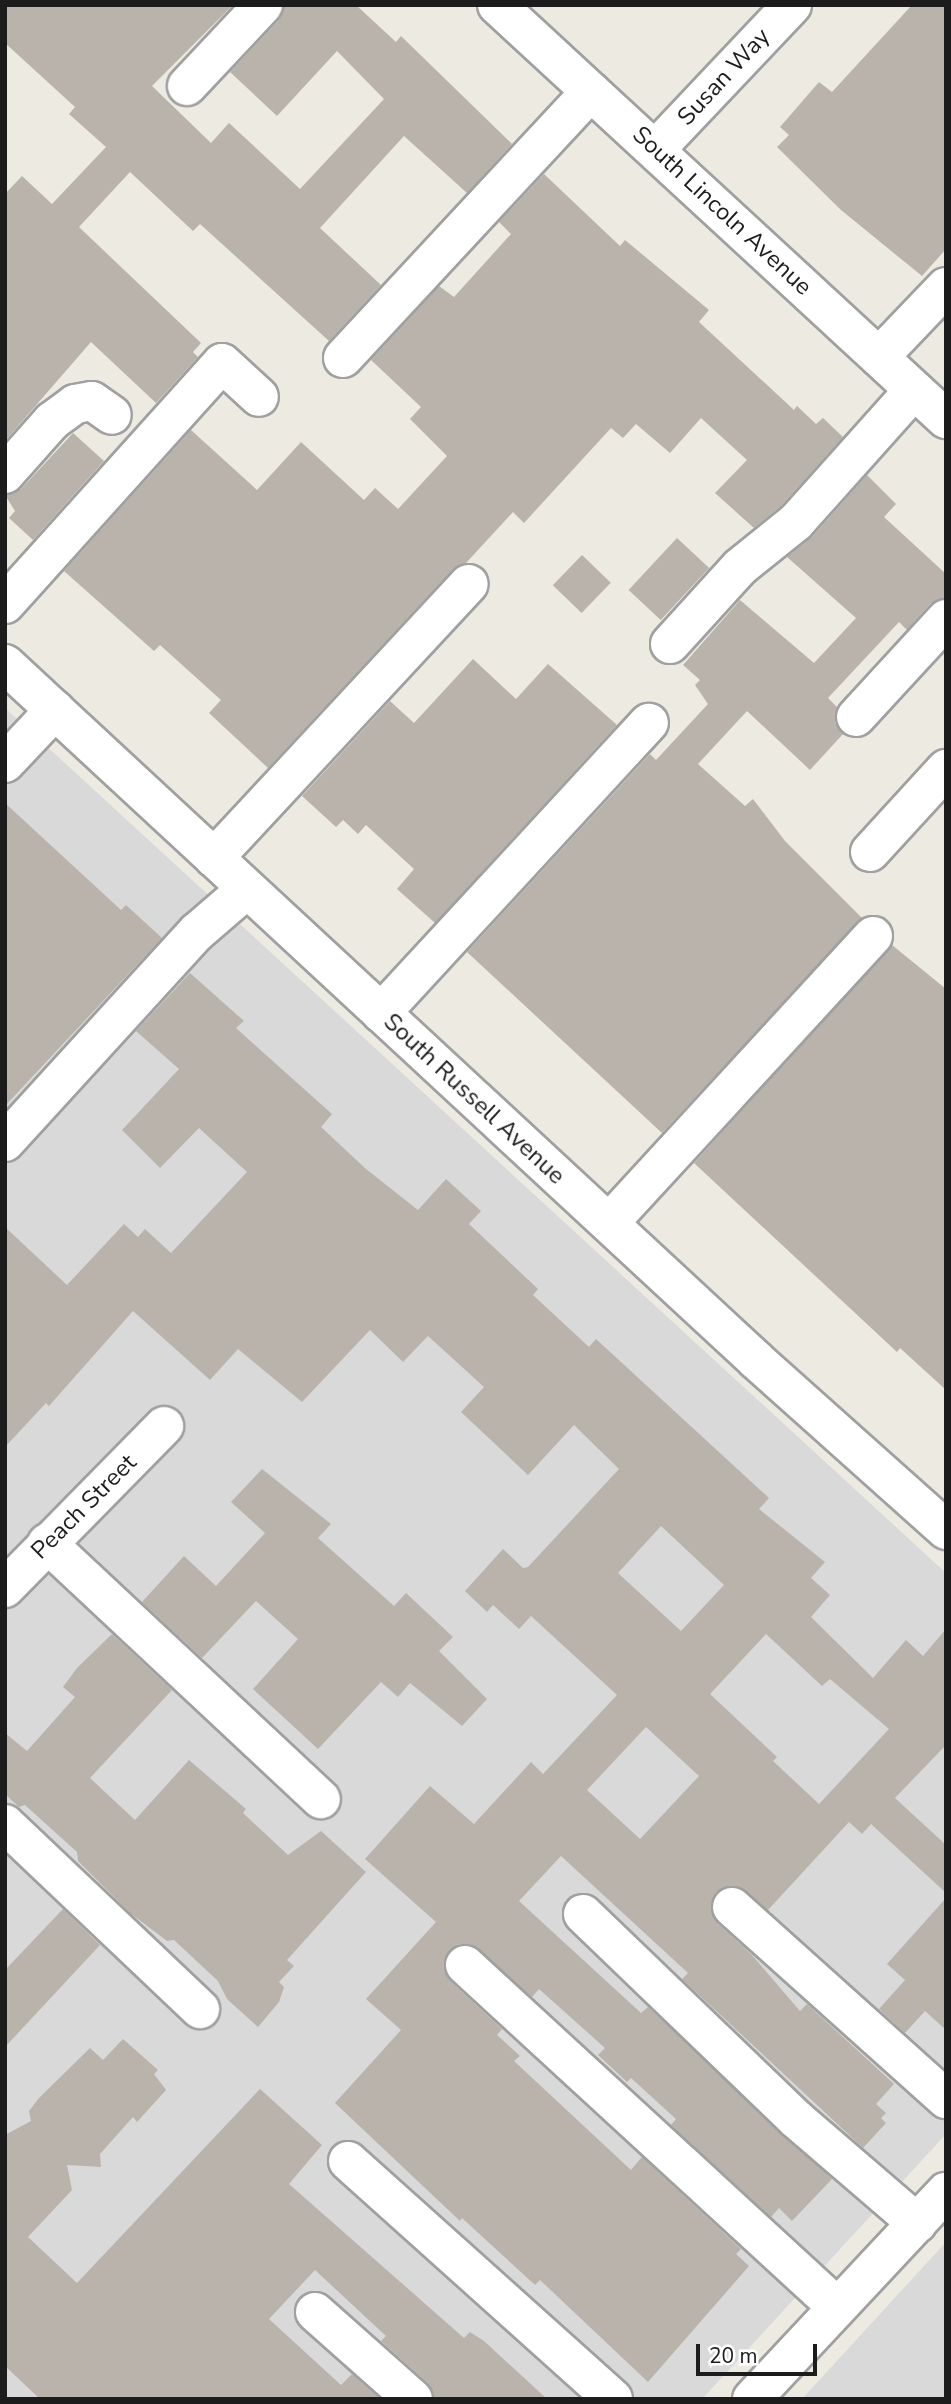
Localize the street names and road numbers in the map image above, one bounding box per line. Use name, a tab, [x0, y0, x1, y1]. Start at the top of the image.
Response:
street label: Susan Way	[672, 22, 776, 132]
street label: South Lincoln Avenue	[626, 120, 818, 302]
street label: South Russell Avenue	[377, 1008, 571, 1190]
street label: Peach Street	[26, 1449, 142, 1565]

